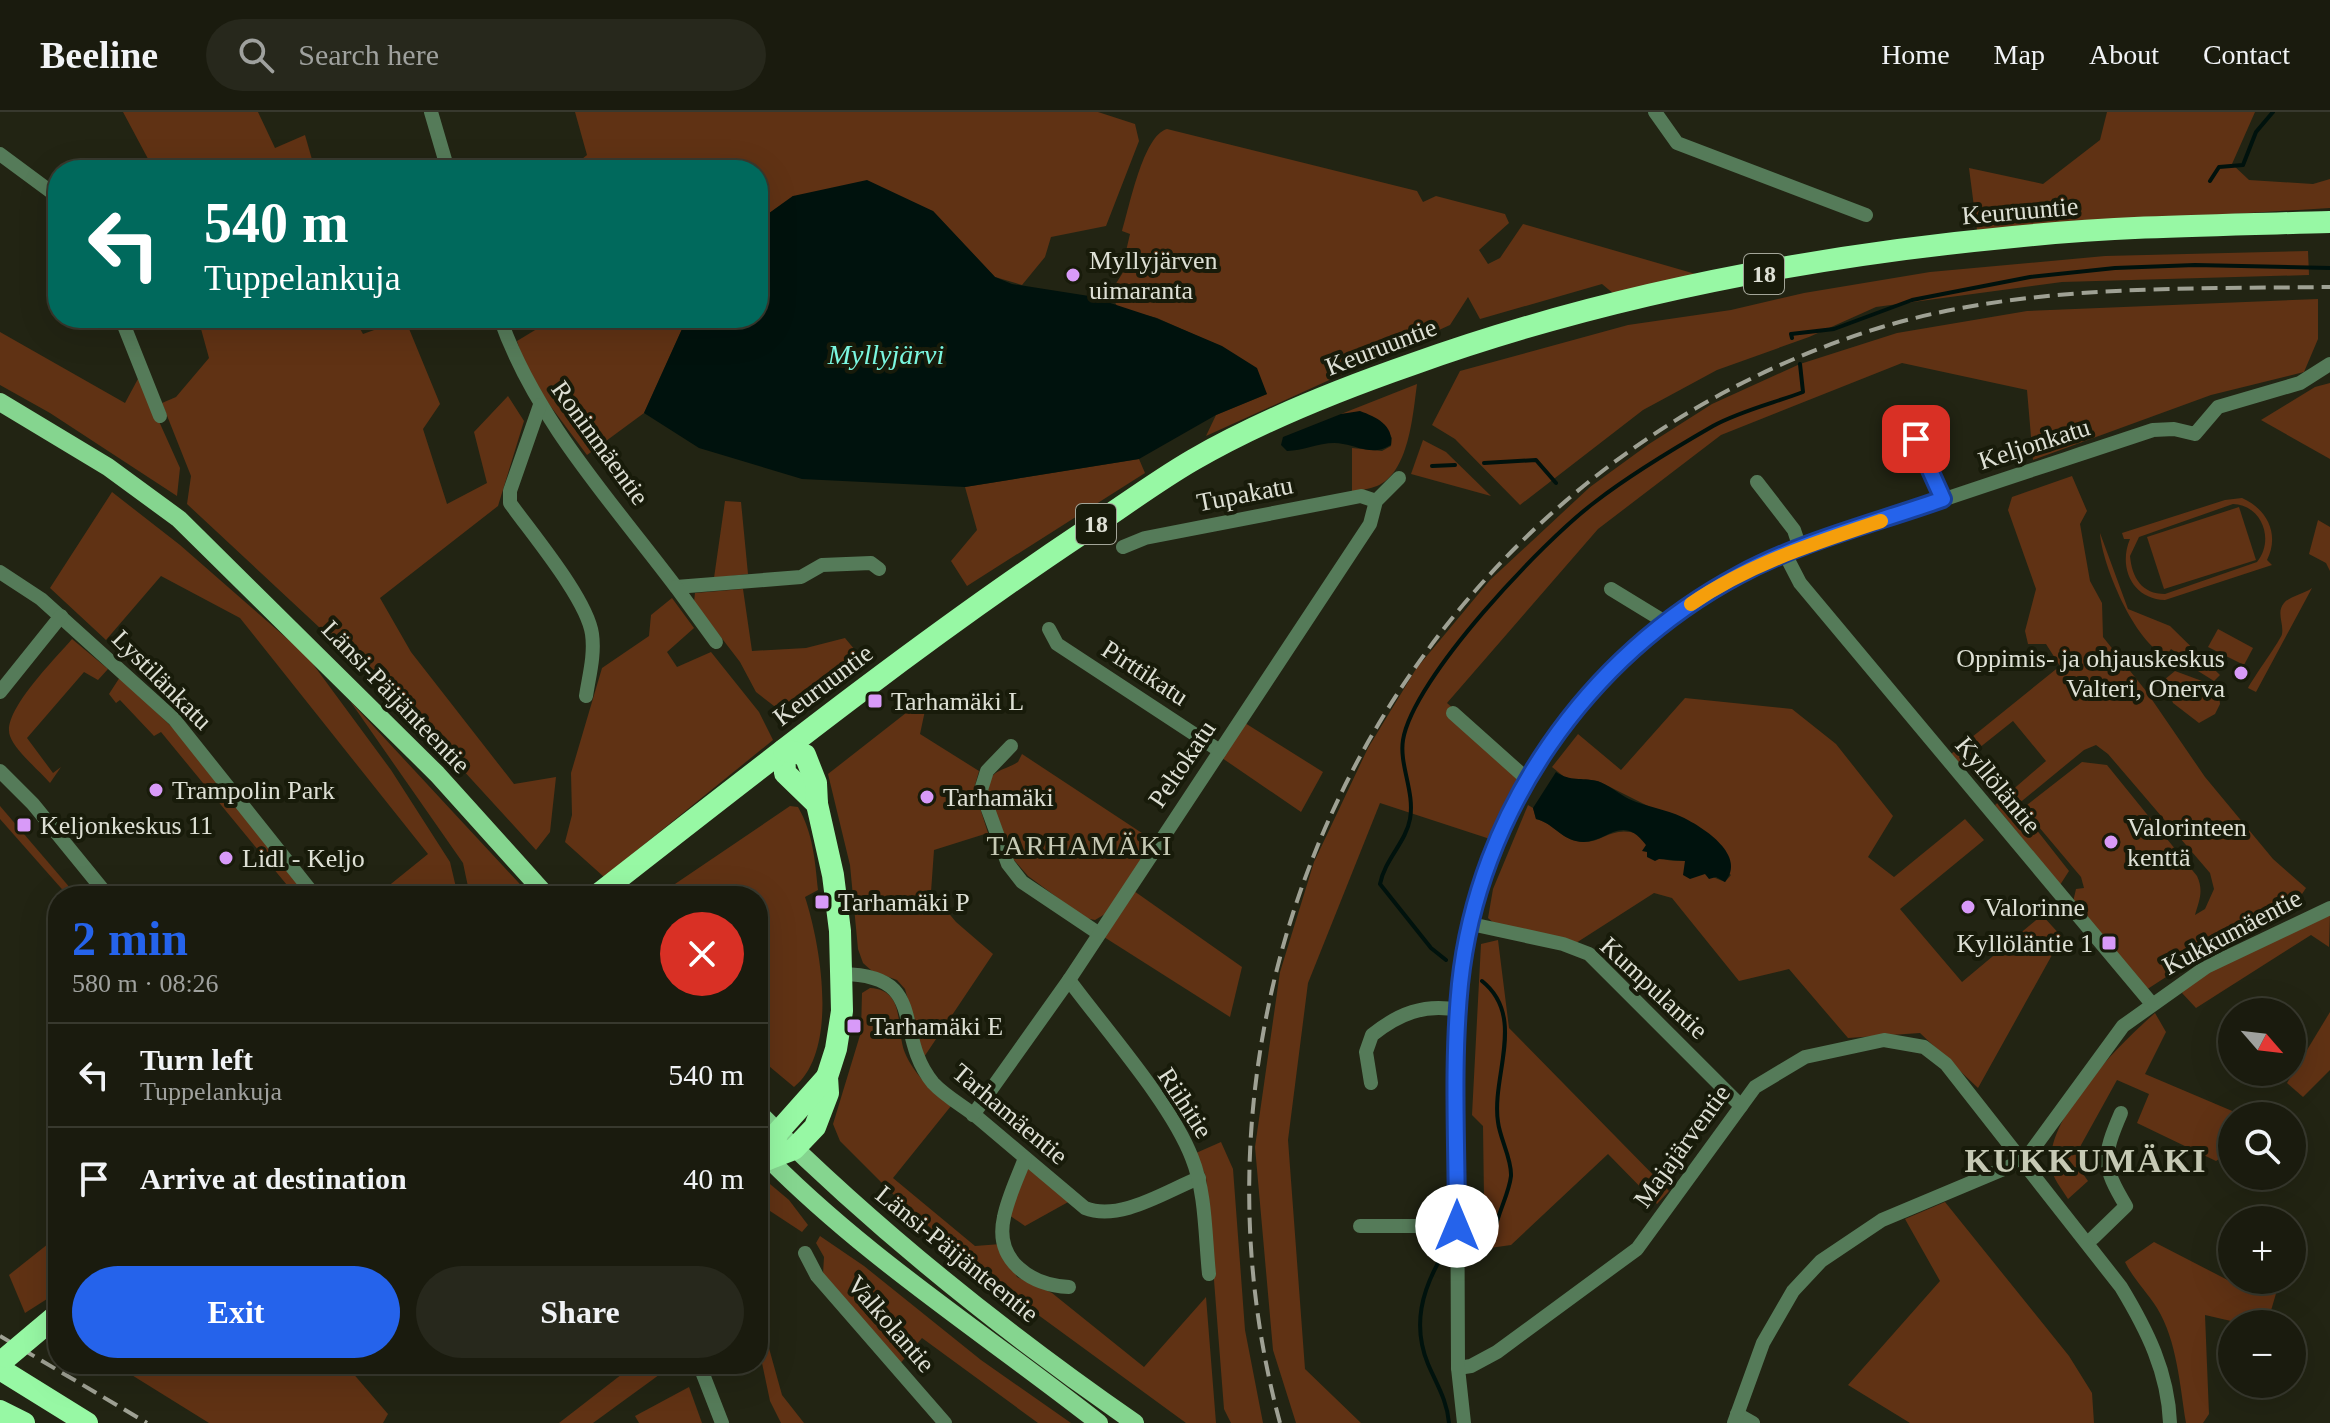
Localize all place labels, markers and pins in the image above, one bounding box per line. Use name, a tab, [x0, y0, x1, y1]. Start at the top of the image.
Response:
place label: Myllyjärven uimaranta	[1089, 246, 1218, 305]
marker: Myllyjärven uimaranta	[1064, 266, 1082, 284]
pin	[1882, 405, 1950, 473]
place label: Oppimis- ja ohjauskeskus Valteri, Onerva	[1956, 644, 2225, 703]
marker: Oppimis- ja ohjauskeskus Valteri, Onerva	[2232, 664, 2250, 682]
place label: Tarhamäki L	[891, 687, 1024, 716]
marker: Tarhamäki L	[866, 692, 884, 710]
place label: Trampolin Park	[172, 776, 335, 805]
marker: Trampolin Park	[147, 781, 165, 799]
place label: Tarhamäki	[943, 783, 1054, 812]
marker: Tarhamäki	[918, 788, 936, 806]
place label: Keljonkeskus 11	[40, 811, 213, 840]
place label: Valorinteen kenttä	[2127, 813, 2247, 872]
marker: Keljonkeskus 11	[15, 816, 33, 834]
marker: Valorinteen kenttä	[2102, 833, 2120, 851]
place label: Lidl - Keljo	[242, 844, 365, 873]
marker: Lidl - Keljo	[217, 849, 235, 867]
place label: Tarhamäki P	[838, 888, 970, 917]
marker: Tarhamäki P	[813, 893, 831, 911]
place label: Valorinne	[1984, 893, 2085, 922]
marker: Valorinne	[1959, 898, 1977, 916]
place label: Kyllöläntie 1	[1957, 929, 2093, 958]
marker: Kyllöläntie 1	[2100, 934, 2118, 952]
place label: Tarhamäki E	[870, 1012, 1003, 1041]
marker: Tarhamäki E	[845, 1017, 863, 1035]

